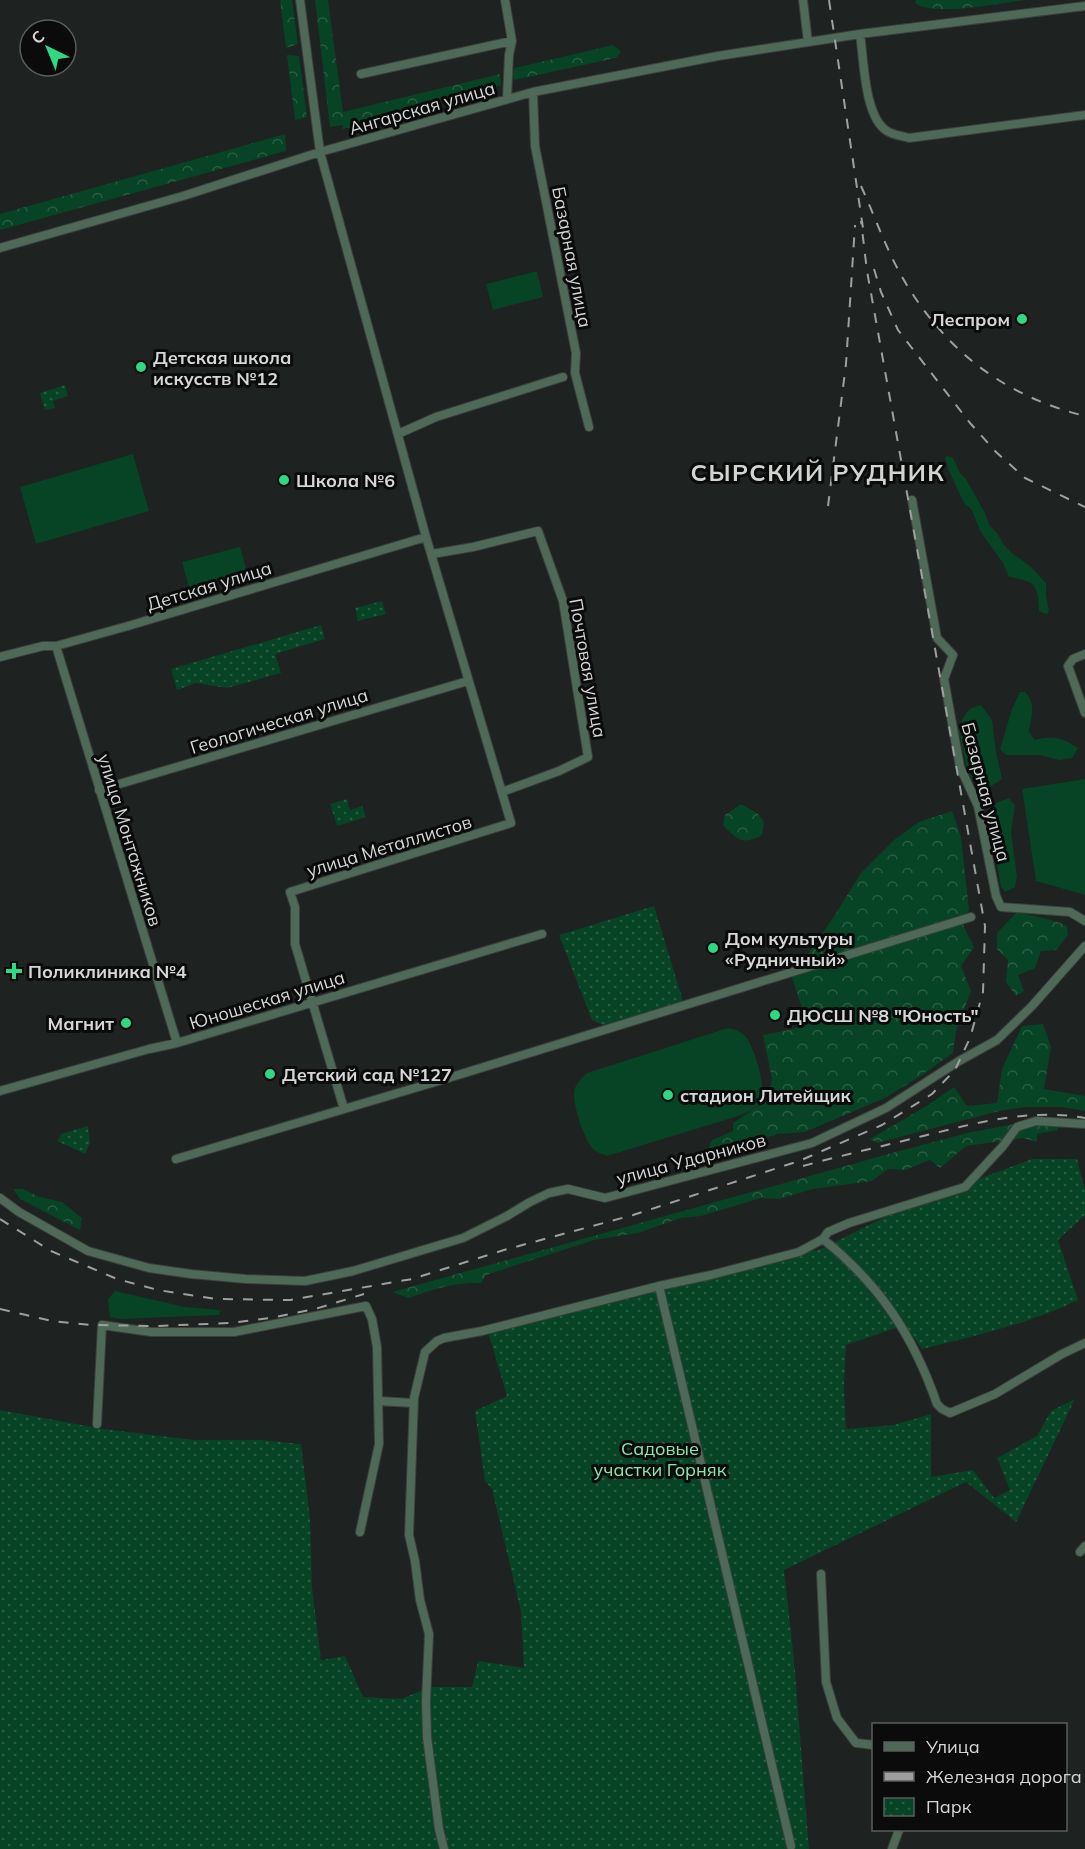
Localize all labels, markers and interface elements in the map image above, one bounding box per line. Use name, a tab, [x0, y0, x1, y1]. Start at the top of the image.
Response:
north arrow	[18, 18, 78, 78]
text: С	[27, 26, 49, 48]
street label: Ангарская улица	[346, 76, 498, 140]
street label: Базарная улица	[547, 185, 597, 329]
place label: Леспром	[931, 308, 1010, 331]
marker: Леспром	[1015, 312, 1029, 326]
place label: Детская школа искусств №12	[153, 346, 291, 390]
marker: Детская школа искусств №12	[134, 360, 148, 374]
district label: СЫРСКИЙ РУДНИК	[691, 457, 945, 487]
place label: Школа №6	[296, 469, 395, 492]
marker: Школа №6	[277, 473, 291, 487]
street label: Детская улица	[144, 556, 274, 616]
street label: Почтовая улица	[564, 597, 612, 739]
street label: Геологическая улица	[187, 683, 371, 759]
street label: Базарная улица	[956, 720, 1016, 864]
street label: улица Монтажников	[93, 751, 167, 929]
street label: улица Металлистов	[304, 810, 474, 882]
place label: Дом культуры «Рудничный»	[725, 927, 853, 971]
marker: Дом культуры «Рудничный»	[706, 941, 720, 955]
place label: Поликлиника №4	[28, 960, 187, 983]
marker: Поликлиника №4	[5, 962, 23, 980]
street label: Юношеская улица	[186, 965, 348, 1035]
place label: ДЮСШ №8 "Юность"	[787, 1004, 979, 1027]
marker: ДЮСШ №8 "Юность"	[768, 1008, 782, 1022]
place label: Магнит	[48, 1012, 114, 1035]
marker: Магнит	[119, 1016, 133, 1030]
place label: Детский сад №127	[282, 1063, 452, 1086]
marker: Детский сад №127	[263, 1067, 277, 1081]
place label: стадион Литейщик	[680, 1084, 852, 1107]
marker: стадион Литейщик	[661, 1088, 675, 1102]
street label: улица Ударников	[614, 1128, 768, 1190]
park label: Садовые участки Горняк	[594, 1437, 727, 1481]
legend	[872, 1723, 1067, 1831]
text: Улица	[925, 1735, 980, 1758]
text: Железная дорога	[926, 1765, 1082, 1788]
text: Парк	[926, 1795, 972, 1818]

